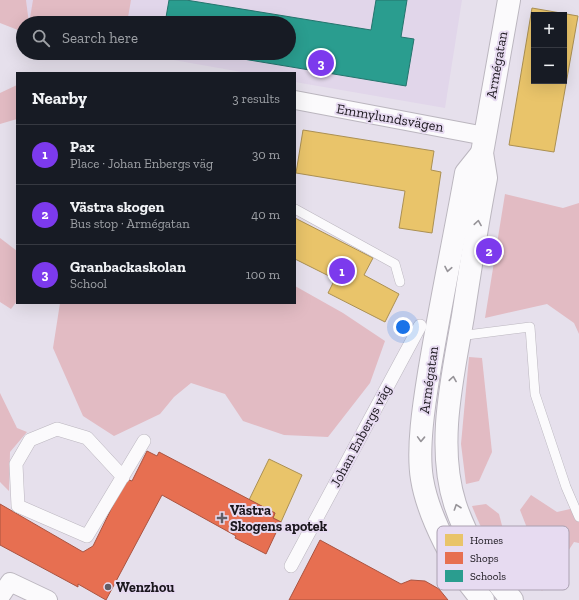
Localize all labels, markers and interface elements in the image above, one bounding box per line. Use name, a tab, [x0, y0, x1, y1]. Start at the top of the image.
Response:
map controls	[531, 12, 567, 84]
button: +	[531, 12, 567, 48]
search box	[16, 16, 296, 60]
icon: search	[30, 27, 52, 49]
text: Search here	[62, 29, 138, 47]
street label: Armégatan	[483, 30, 511, 100]
pin: 3	[308, 48, 334, 78]
button: −	[531, 48, 567, 84]
text: Nearby	[32, 88, 87, 108]
text: 3 results	[232, 91, 280, 106]
street label: Emmylundsvägen	[335, 100, 445, 136]
text: Pax	[70, 138, 95, 156]
text: 1	[42, 147, 48, 162]
text: 30 m	[252, 147, 280, 162]
text: Place · Johan Enbergs väg	[70, 156, 213, 171]
text: Västra skogen	[70, 198, 164, 216]
text: 2	[42, 207, 48, 222]
text: 40 m	[251, 207, 280, 222]
text: Bus stop · Armégatan	[70, 216, 190, 231]
one-way arrow	[473, 220, 482, 226]
pin: 2	[476, 236, 502, 266]
pin: 1	[329, 256, 355, 286]
text: Granbackaskolan	[70, 258, 186, 276]
one-way arrow	[444, 266, 452, 272]
text: 3	[42, 267, 48, 282]
text: 100 m	[246, 267, 280, 282]
text: School	[70, 276, 107, 291]
your location	[393, 317, 413, 337]
street label: Armégatan	[416, 345, 442, 415]
one-way arrow	[448, 376, 457, 382]
street label: Johan Enbergs väg	[327, 382, 395, 490]
one-way arrow	[417, 436, 426, 442]
place label: Västra Skogens apotek	[230, 502, 328, 535]
one-way arrow	[453, 504, 462, 511]
marker: Västra Skogens apotek	[217, 513, 227, 523]
legend	[437, 526, 569, 590]
text: Homes	[470, 534, 503, 547]
text: Shops	[470, 552, 499, 565]
text: Schools	[470, 570, 506, 583]
place label: Wenzhou	[116, 579, 174, 596]
marker: Wenzhou	[103, 582, 113, 592]

